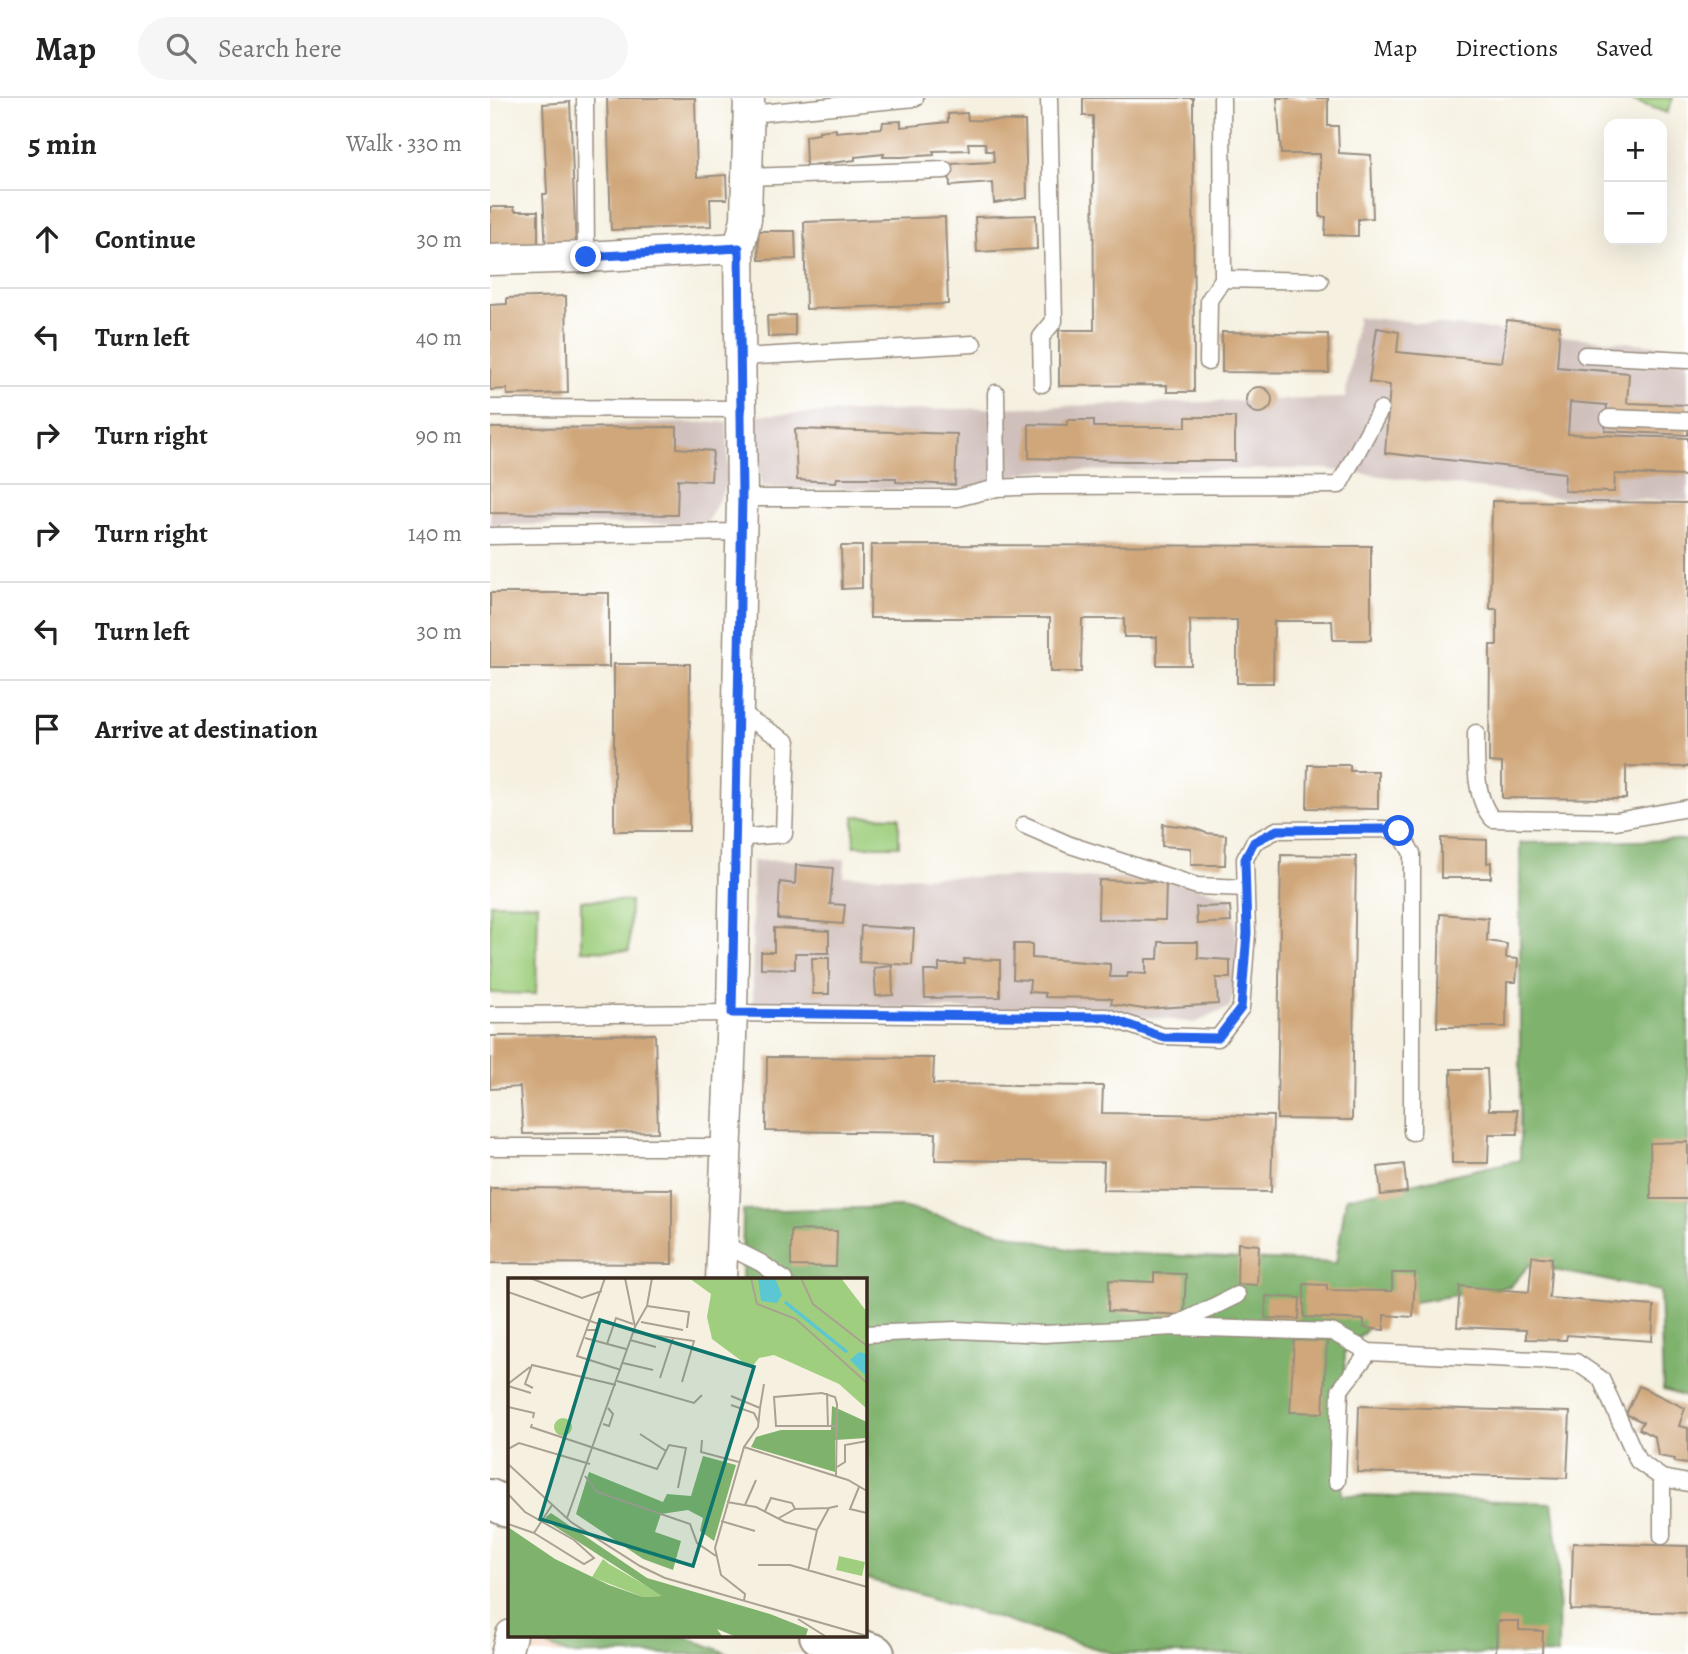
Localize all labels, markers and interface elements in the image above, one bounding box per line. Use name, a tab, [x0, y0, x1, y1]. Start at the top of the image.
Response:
search box	[138, 17, 628, 80]
text: Map	[35, 26, 96, 71]
icon: search	[162, 29, 200, 67]
text: Search here	[218, 31, 342, 66]
text: Map	[1373, 32, 1417, 64]
text: Directions	[1455, 32, 1558, 64]
text: Saved	[1596, 32, 1653, 64]
map controls	[1604, 119, 1667, 245]
button: +	[1604, 119, 1667, 182]
text: 5 min	[28, 124, 97, 164]
text: Walk · 330 m	[346, 128, 462, 159]
button: −	[1604, 182, 1667, 245]
icon: ahead	[28, 220, 66, 258]
text: Continue	[95, 222, 196, 257]
text: 30 m	[416, 224, 462, 255]
route end	[570, 241, 601, 272]
icon: left	[28, 318, 66, 356]
text: Turn left	[95, 320, 190, 355]
text: 40 m	[416, 322, 462, 353]
icon: right	[28, 416, 66, 454]
text: Turn right	[95, 418, 208, 453]
text: 90 m	[416, 420, 462, 451]
icon: right	[28, 514, 66, 552]
text: Turn right	[95, 516, 208, 551]
text: 140 m	[408, 518, 462, 549]
icon: left	[28, 612, 66, 650]
text: Turn left	[95, 614, 190, 649]
text: 30 m	[416, 616, 462, 647]
icon: arrive	[28, 710, 66, 748]
text: Arrive at destination	[95, 712, 318, 747]
route start	[1383, 815, 1414, 846]
inset map	[508, 1278, 866, 1636]

